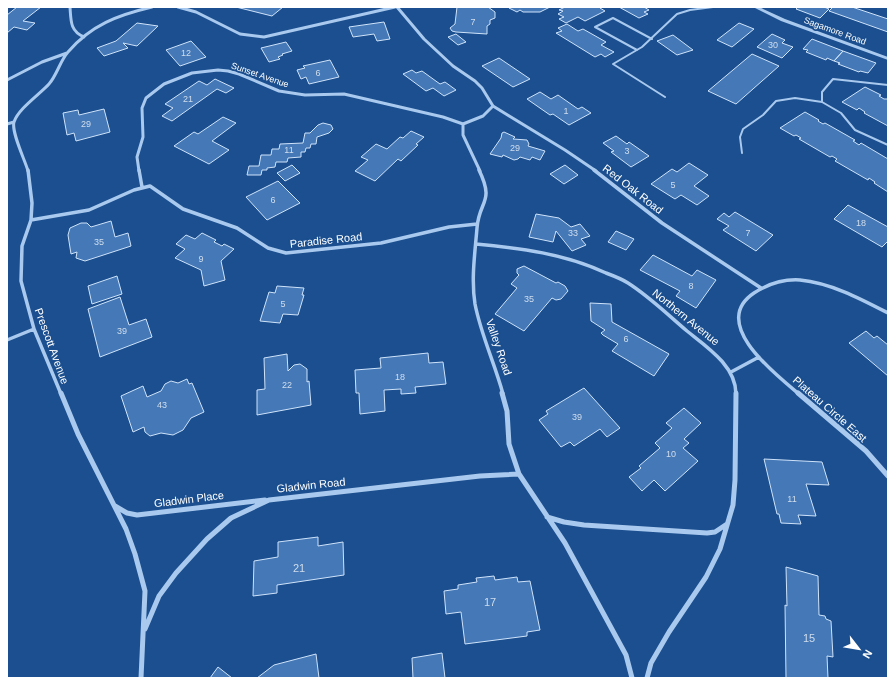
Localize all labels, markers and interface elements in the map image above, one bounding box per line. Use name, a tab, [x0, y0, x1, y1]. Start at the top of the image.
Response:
street label: Sagamore Road	[802, 15, 868, 47]
house number: 7	[470, 17, 476, 27]
house number: 30	[768, 40, 778, 50]
house number: 12	[181, 48, 191, 58]
street label: Sunset Avenue	[230, 60, 290, 90]
house number: 6	[315, 68, 321, 78]
house number: 21	[183, 94, 193, 104]
house number: 1	[563, 106, 569, 116]
house number: 29	[81, 119, 91, 129]
house number: 29	[510, 143, 520, 153]
house number: 11	[284, 145, 294, 155]
house number: 3	[624, 146, 630, 156]
street label: Red Oak Road	[601, 162, 665, 216]
house number: 5	[670, 180, 676, 190]
house number: 6	[270, 195, 276, 205]
house number: 18	[856, 218, 866, 228]
house number: 33	[568, 228, 578, 238]
house number: 7	[745, 228, 751, 238]
street label: Paradise Road	[289, 230, 363, 250]
house number: 35	[94, 237, 104, 247]
house number: 9	[198, 254, 204, 264]
house number: 8	[688, 281, 694, 291]
street label: Northern Avenue	[650, 286, 722, 348]
house number: 35	[524, 294, 534, 304]
house number: 5	[280, 299, 286, 309]
street label: Prescott Avenue	[33, 306, 71, 386]
street label: Valley Road	[484, 317, 514, 377]
house number: 39	[117, 326, 127, 336]
house number: 6	[623, 334, 629, 344]
house number: 18	[395, 372, 405, 382]
street label: Plateau Circle East	[791, 374, 869, 444]
house number: 22	[282, 380, 292, 390]
house number: 43	[157, 400, 167, 410]
house number: 39	[572, 412, 582, 422]
house number: 10	[666, 449, 676, 459]
street label: Gladwin Road	[276, 475, 346, 495]
street label: Gladwin Place	[153, 489, 225, 509]
house number: 11	[787, 494, 797, 504]
house number: 21	[293, 562, 305, 574]
house number: 17	[484, 596, 496, 608]
north arrow	[839, 629, 879, 669]
house number: 15	[803, 632, 815, 644]
text: N	[860, 648, 875, 661]

